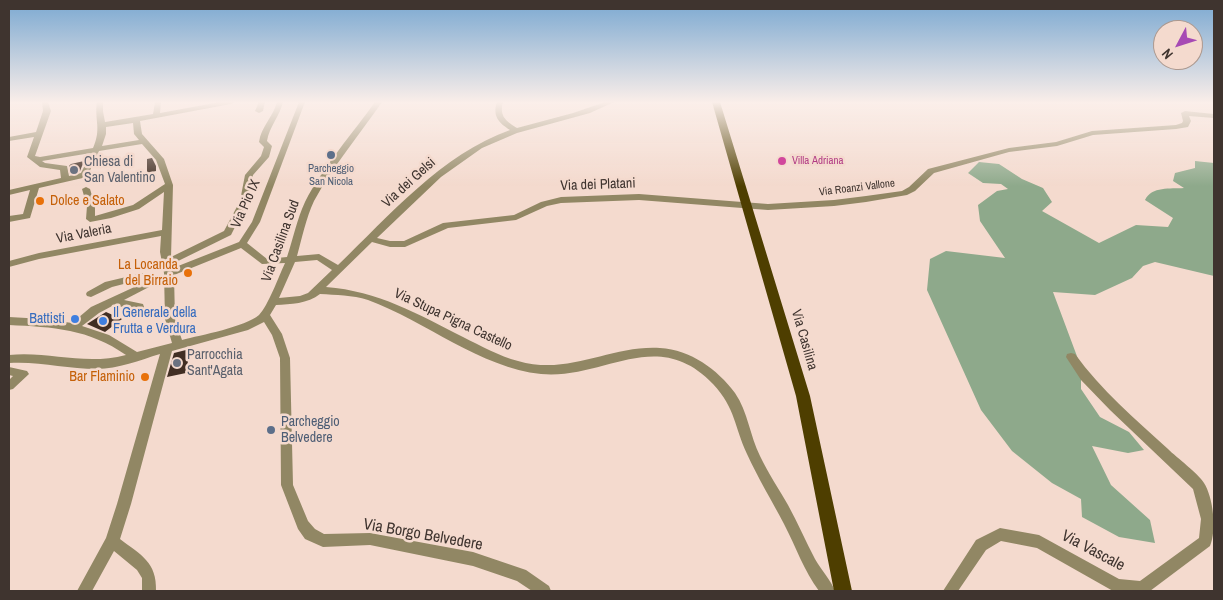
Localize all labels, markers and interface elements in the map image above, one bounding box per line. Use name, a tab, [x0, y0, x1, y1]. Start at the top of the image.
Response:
north arrow	[1153, 20, 1203, 70]
text: N	[1158, 45, 1177, 63]
marker: Parcheggio San Nicola	[325, 149, 337, 161]
place label: Chiesa di San Valentino	[84, 154, 155, 186]
place label: Villa Adriana	[792, 154, 843, 168]
street label: Via dei Gelsi	[379, 155, 439, 211]
marker: Villa Adriana	[776, 155, 788, 167]
place label: Parcheggio San Nicola	[308, 162, 354, 188]
marker: Chiesa di San Valentino	[68, 164, 80, 176]
street label: Via dei Platani	[560, 175, 636, 195]
street label: Via Pio IX	[228, 177, 264, 231]
street label: Via Roanzi Vallone	[818, 177, 896, 199]
place label: Dolce e Salato	[50, 193, 125, 209]
marker: Dolce e Salato	[34, 195, 46, 207]
street label: Via Casilina Sud	[258, 198, 304, 284]
street label: Via Valeria	[55, 220, 113, 248]
place label: La Locanda del Birraio	[118, 257, 178, 290]
marker: La Locanda del Birraio	[182, 267, 194, 279]
street label: Via Stupa Pigna Castello	[391, 285, 515, 355]
place label: Il Generale della Frutta e Verdura	[113, 305, 197, 338]
street label: Via Casilina	[787, 308, 821, 372]
place label: Battisti	[29, 311, 65, 327]
marker: Battisti	[69, 313, 81, 325]
marker: Il Generale della Frutta e Verdura	[97, 315, 109, 327]
place label: Parrocchia Sant'Agata	[187, 347, 243, 380]
marker: Parrocchia Sant'Agata	[171, 357, 183, 369]
place label: Bar Flaminio	[69, 369, 135, 385]
marker: Bar Flaminio	[139, 371, 151, 383]
place label: Parcheggio Belvedere	[281, 414, 340, 447]
marker: Parcheggio Belvedere	[265, 424, 277, 436]
street label: Via Borgo Belvedere	[362, 515, 484, 555]
street label: Via Vascale	[1058, 526, 1128, 576]

